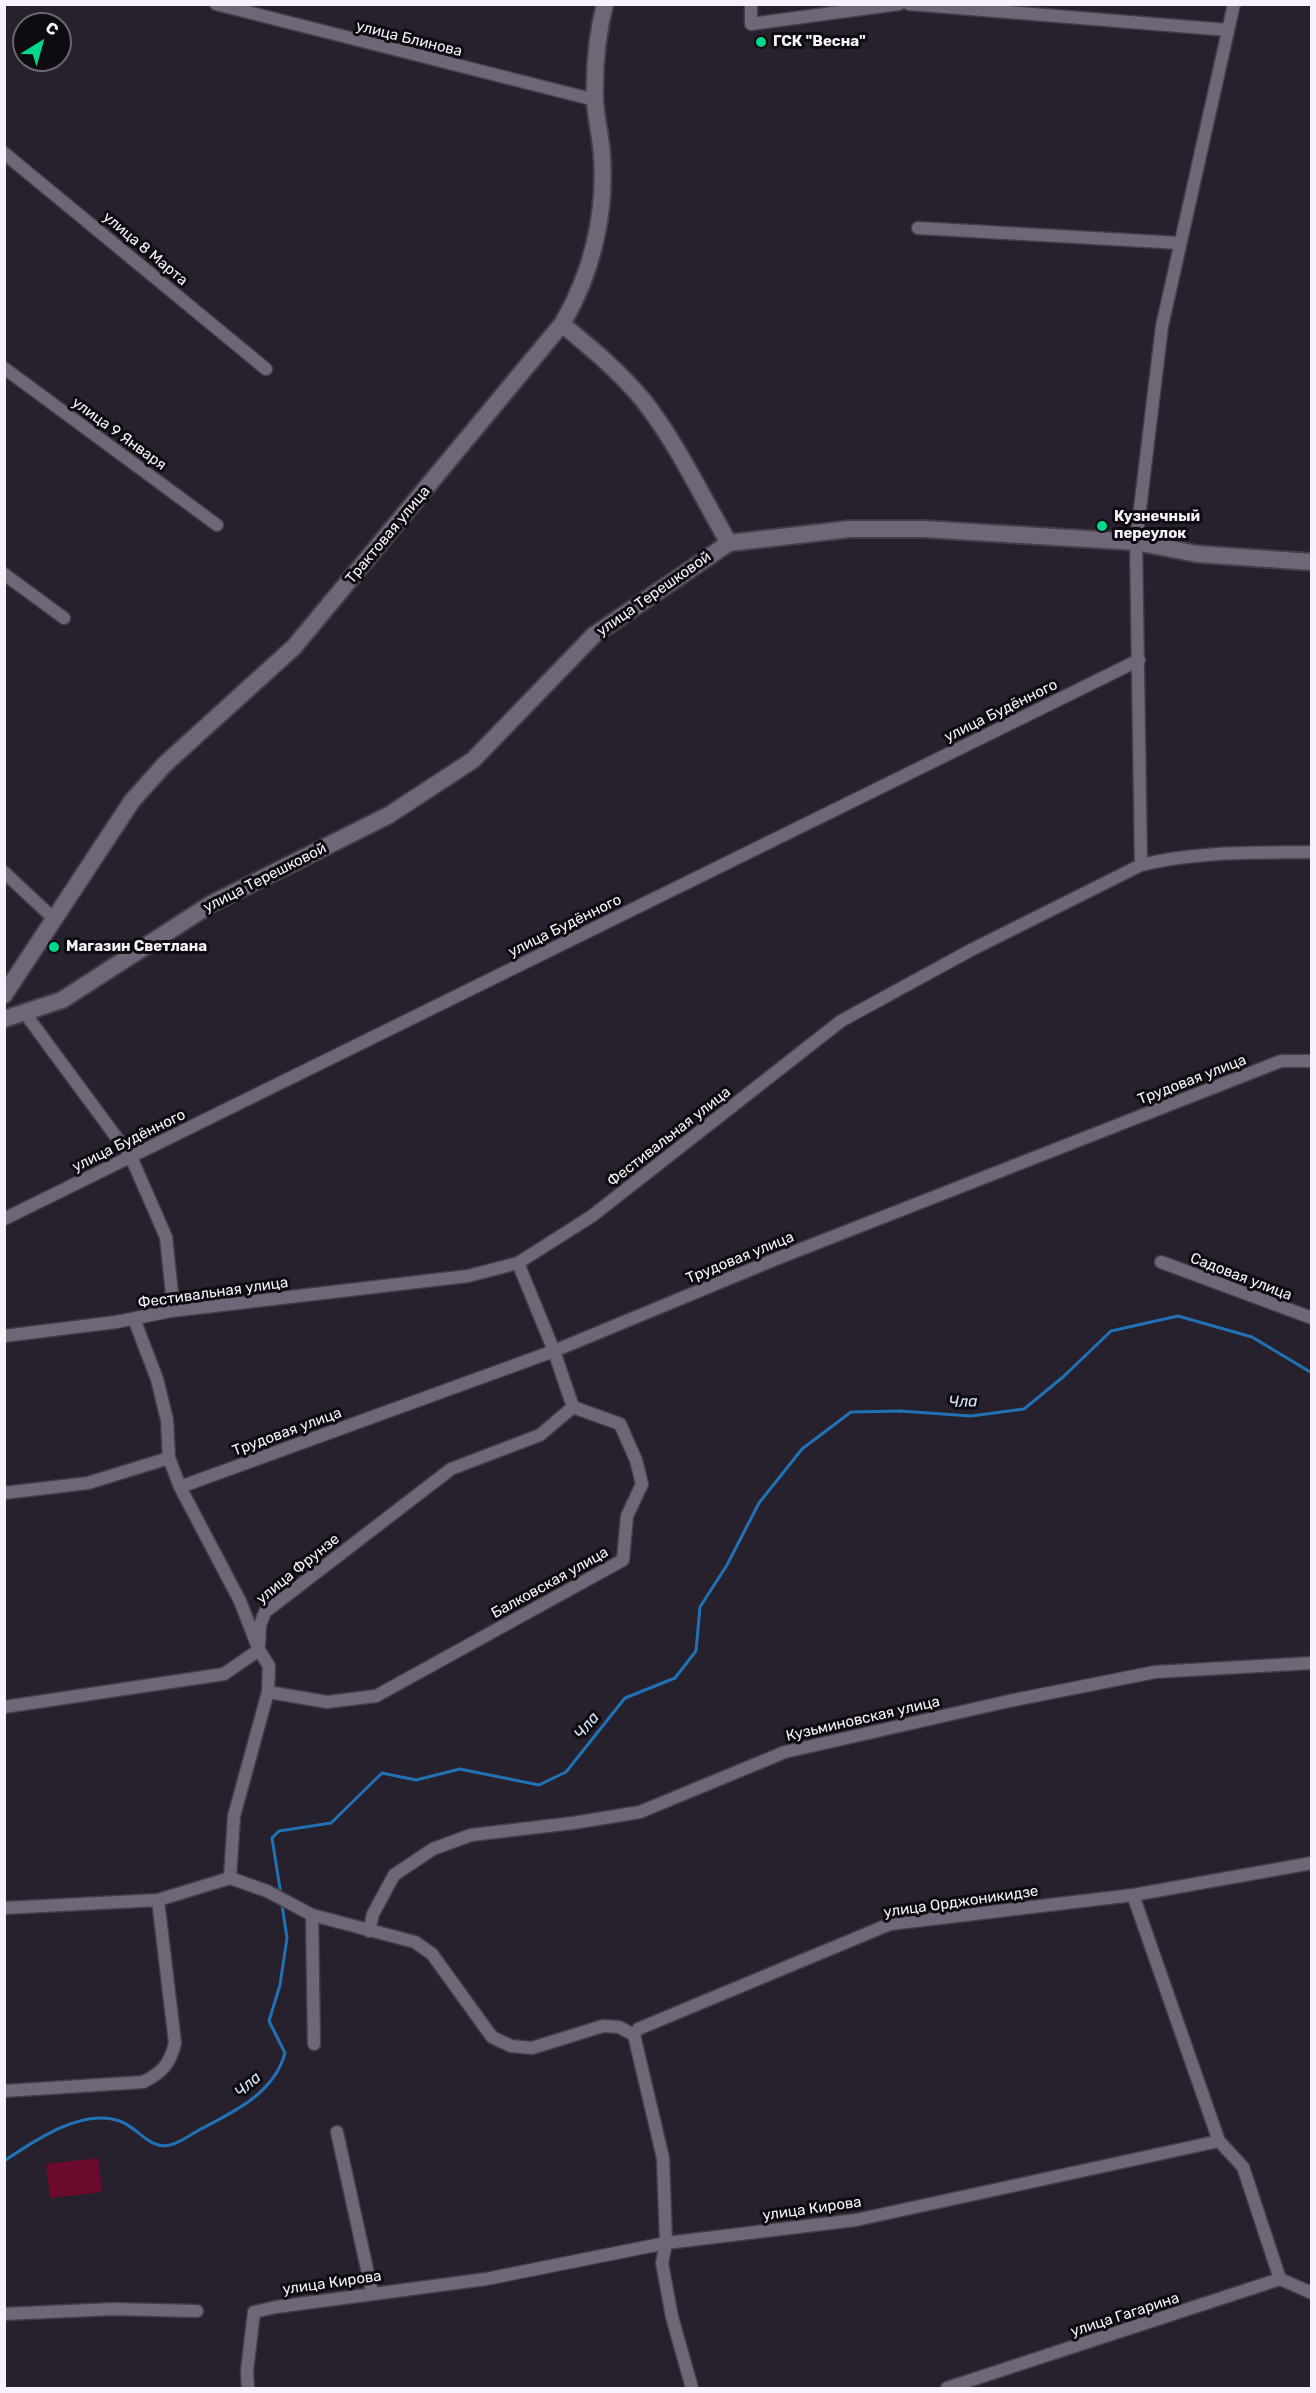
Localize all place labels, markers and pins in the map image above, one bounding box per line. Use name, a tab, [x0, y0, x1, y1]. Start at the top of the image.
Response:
place label: ГСК "Весна"	[773, 33, 866, 51]
marker: ГСК "Весна"	[754, 35, 768, 49]
place label: Кузнечный переулок	[1114, 508, 1200, 543]
marker: Кузнечный переулок	[1095, 519, 1109, 533]
place label: Магазин Светлана	[66, 938, 207, 956]
marker: Магазин Светлана	[47, 940, 61, 954]

